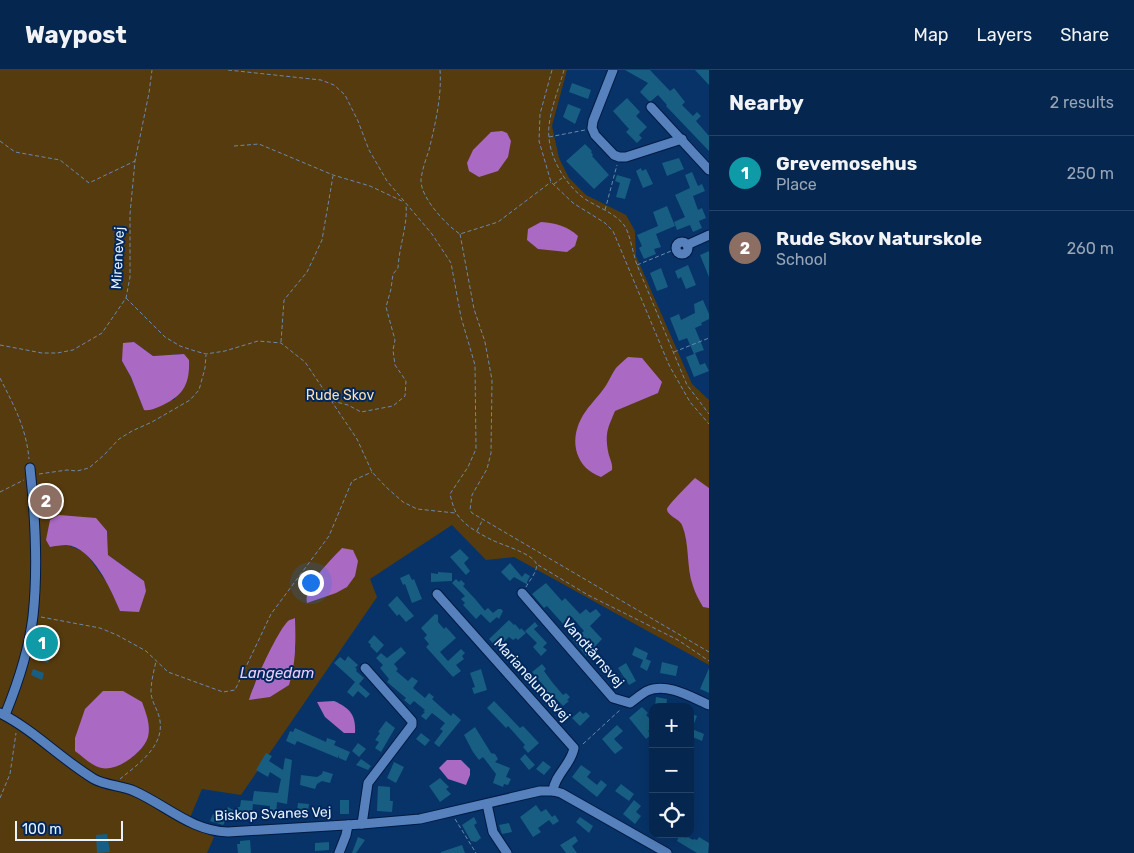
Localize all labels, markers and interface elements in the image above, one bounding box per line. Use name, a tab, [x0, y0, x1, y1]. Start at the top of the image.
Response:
text: Waypost	[25, 21, 127, 49]
text: Map	[914, 24, 949, 46]
text: Layers	[977, 24, 1032, 46]
text: Share	[1060, 24, 1109, 46]
text: Nearby	[729, 90, 804, 115]
text: 2 results	[1050, 93, 1114, 112]
text: Grevemosehus	[776, 152, 917, 175]
text: 1	[741, 164, 749, 183]
text: 250 m	[1067, 164, 1114, 183]
text: Place	[776, 175, 817, 194]
street label: Mirenevej	[108, 226, 128, 290]
text: Rude Skov Naturskole	[776, 227, 982, 250]
text: 2	[740, 239, 750, 258]
text: 260 m	[1067, 239, 1114, 258]
text: School	[776, 250, 827, 269]
park label: Rude Skov	[306, 387, 374, 404]
pin: 2	[30, 482, 62, 520]
your location	[298, 570, 324, 596]
street label: Vandtårnsvej	[558, 615, 628, 691]
pin: 1	[26, 624, 58, 662]
street label: Marianelundsvej	[490, 635, 574, 725]
water label: Langedam	[240, 664, 314, 682]
map controls	[649, 703, 694, 838]
button: +	[649, 703, 694, 748]
button: −	[649, 748, 694, 793]
button: locate	[649, 793, 694, 838]
street label: Biskop Svanes Vej	[214, 803, 332, 825]
scale bar	[15, 818, 122, 841]
text: 100 m	[22, 821, 62, 838]

